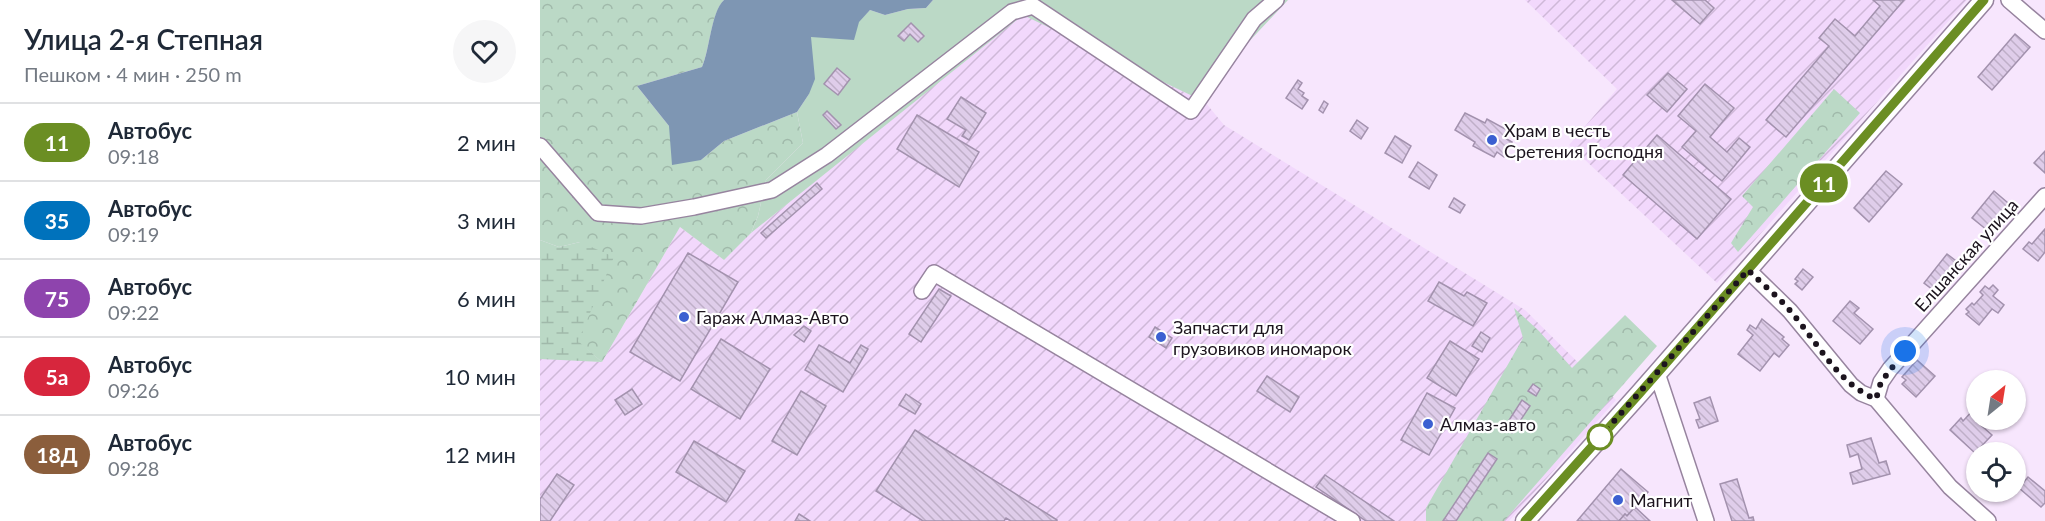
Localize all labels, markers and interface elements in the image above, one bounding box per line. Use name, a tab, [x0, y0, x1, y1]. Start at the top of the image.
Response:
button: heart	[453, 20, 516, 83]
text: Улица 2-я Степная	[24, 22, 263, 56]
text: Пешком · 4 мин · 250 m	[24, 62, 242, 86]
text: Автобус	[108, 117, 192, 144]
place label: Храм в честь Сретения Господня	[1504, 119, 1663, 162]
text: 2 мин	[457, 129, 516, 156]
text: 11	[45, 130, 69, 155]
marker: Храм в честь Сретения Господня	[1485, 133, 1499, 147]
text: 09:18	[108, 144, 159, 168]
line badge: 11	[1797, 164, 1851, 202]
text: 11	[1812, 171, 1836, 196]
street label: Елшанская улица	[1910, 194, 2022, 316]
text: Автобус	[108, 195, 192, 222]
text: 3 мин	[457, 207, 516, 234]
text: 35	[45, 208, 69, 233]
text: 09:19	[108, 222, 159, 246]
text: Автобус	[108, 273, 192, 300]
text: 6 мин	[457, 285, 516, 312]
text: 75	[45, 286, 69, 311]
text: 09:22	[108, 300, 159, 324]
place label: Гараж Алмаз-Авто	[696, 306, 849, 328]
marker: Гараж Алмаз-Авто	[677, 310, 691, 324]
place label: Запчасти для грузовиков иномарок	[1173, 316, 1352, 359]
marker: Запчасти для грузовиков иномарок	[1154, 330, 1168, 344]
your location	[1890, 336, 1920, 366]
text: Автобус	[108, 351, 192, 378]
text: 10 мин	[444, 363, 516, 390]
text: 5а	[46, 364, 68, 389]
north arrow	[1966, 370, 2026, 430]
map controls	[1966, 370, 2026, 502]
text: 09:26	[108, 378, 159, 402]
place label: Алмаз-авто	[1440, 413, 1536, 435]
marker: Алмаз-авто	[1421, 417, 1435, 431]
unlabelled marker	[1587, 424, 1613, 450]
text: Автобус	[108, 429, 192, 456]
text: 12 мин	[444, 441, 516, 468]
text: 18Д	[36, 442, 78, 467]
button: locate	[1966, 442, 2026, 502]
text: 09:28	[108, 456, 159, 480]
place label: Магнит	[1630, 489, 1692, 511]
marker: Магнит	[1611, 493, 1625, 507]

